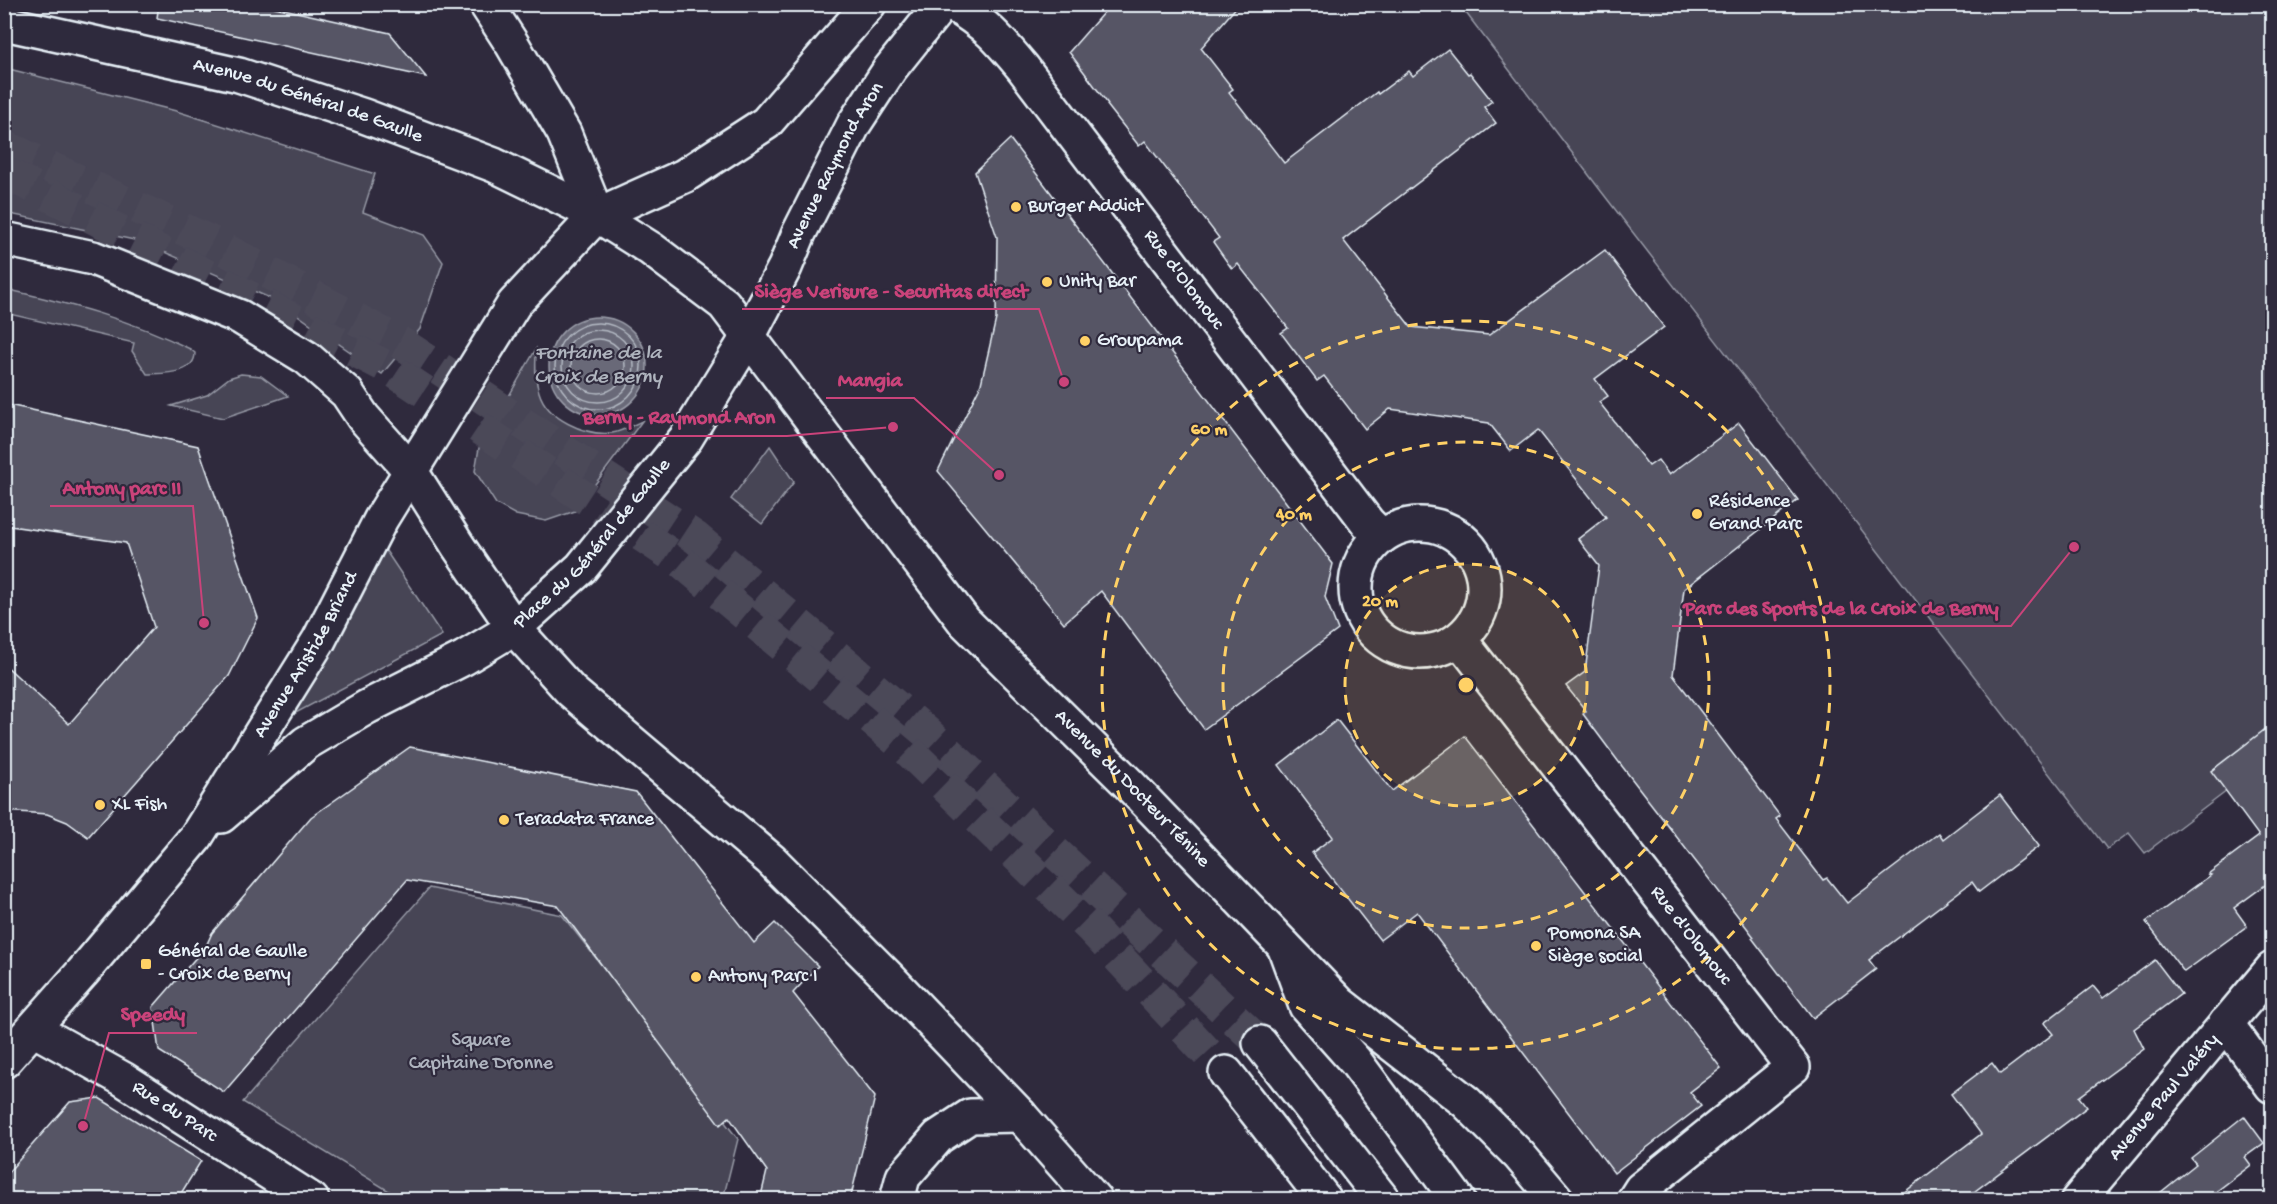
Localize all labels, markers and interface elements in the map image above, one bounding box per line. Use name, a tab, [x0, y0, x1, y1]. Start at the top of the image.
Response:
street label: Avenue du Général de Gaulle	[191, 54, 426, 149]
street label: Avenue Raymond Aron	[782, 78, 890, 252]
place label: Burger Addict	[1027, 196, 1145, 219]
marker: Burger Addict	[1009, 200, 1023, 214]
street label: Rue d'Olomouc	[1138, 225, 1230, 335]
callout: Siège Verisure - Securitas direct	[742, 270, 1039, 309]
place label: Unity Bar	[1059, 271, 1137, 294]
marker: Unity Bar	[1040, 275, 1054, 289]
text: Siège Verisure - Securitas direct	[754, 281, 1030, 306]
place label: Groupama	[1097, 330, 1184, 353]
marker: Groupama	[1078, 334, 1092, 348]
water label: Fontaine de la Croix de Berny	[534, 342, 664, 391]
callout: Mangia	[826, 359, 914, 398]
text: Mangia	[838, 370, 904, 395]
callout: Berny - Raymond Aron	[570, 397, 787, 436]
text: Berny - Raymond Aron	[582, 407, 776, 432]
text: 60 m	[1191, 420, 1227, 441]
street label: Place du Général de Gaulle	[508, 454, 676, 635]
callout: Antony parc II	[50, 467, 193, 506]
text: Antony parc II	[62, 478, 181, 503]
place label: Résidence Grand Parc	[1709, 491, 1803, 537]
text: 40 m	[1275, 505, 1312, 526]
marker: Résidence Grand Parc	[1690, 507, 1704, 521]
street label: Avenue Aristide Briand	[249, 566, 365, 743]
callout: Parc des Sports de la Croix de Berny	[1672, 587, 2011, 626]
text: 20 m	[1362, 592, 1398, 613]
text: Parc des Sports de la Croix de Berny	[1682, 598, 1999, 623]
centre of rings	[1456, 675, 1476, 695]
street label: Avenue du Docteur Ténine	[1049, 705, 1215, 873]
place label: XL Fish	[111, 794, 168, 817]
marker: XL Fish	[93, 798, 107, 812]
place label: Teradata France	[515, 809, 655, 832]
marker: Teradata France	[497, 813, 511, 827]
street label: Rue d'Olomouc	[1645, 882, 1737, 991]
place label: Pomona SA Siège social	[1547, 923, 1643, 969]
marker: Pomona SA Siège social	[1529, 939, 1543, 953]
place label: Général de Gaulle - Croix de Berny	[158, 941, 308, 987]
marker: Général de Gaulle - Croix de Berny	[139, 957, 153, 971]
place label: Antony Parc I	[708, 966, 817, 989]
marker: Antony Parc I	[689, 970, 703, 984]
callout: Speedy	[109, 994, 197, 1033]
text: Speedy	[121, 1004, 186, 1029]
street label: Avenue Paul Valéry	[2104, 1029, 2224, 1166]
park label: Square Capitaine Dronne	[409, 1030, 554, 1076]
street label: Rue du Parc	[127, 1076, 222, 1148]

